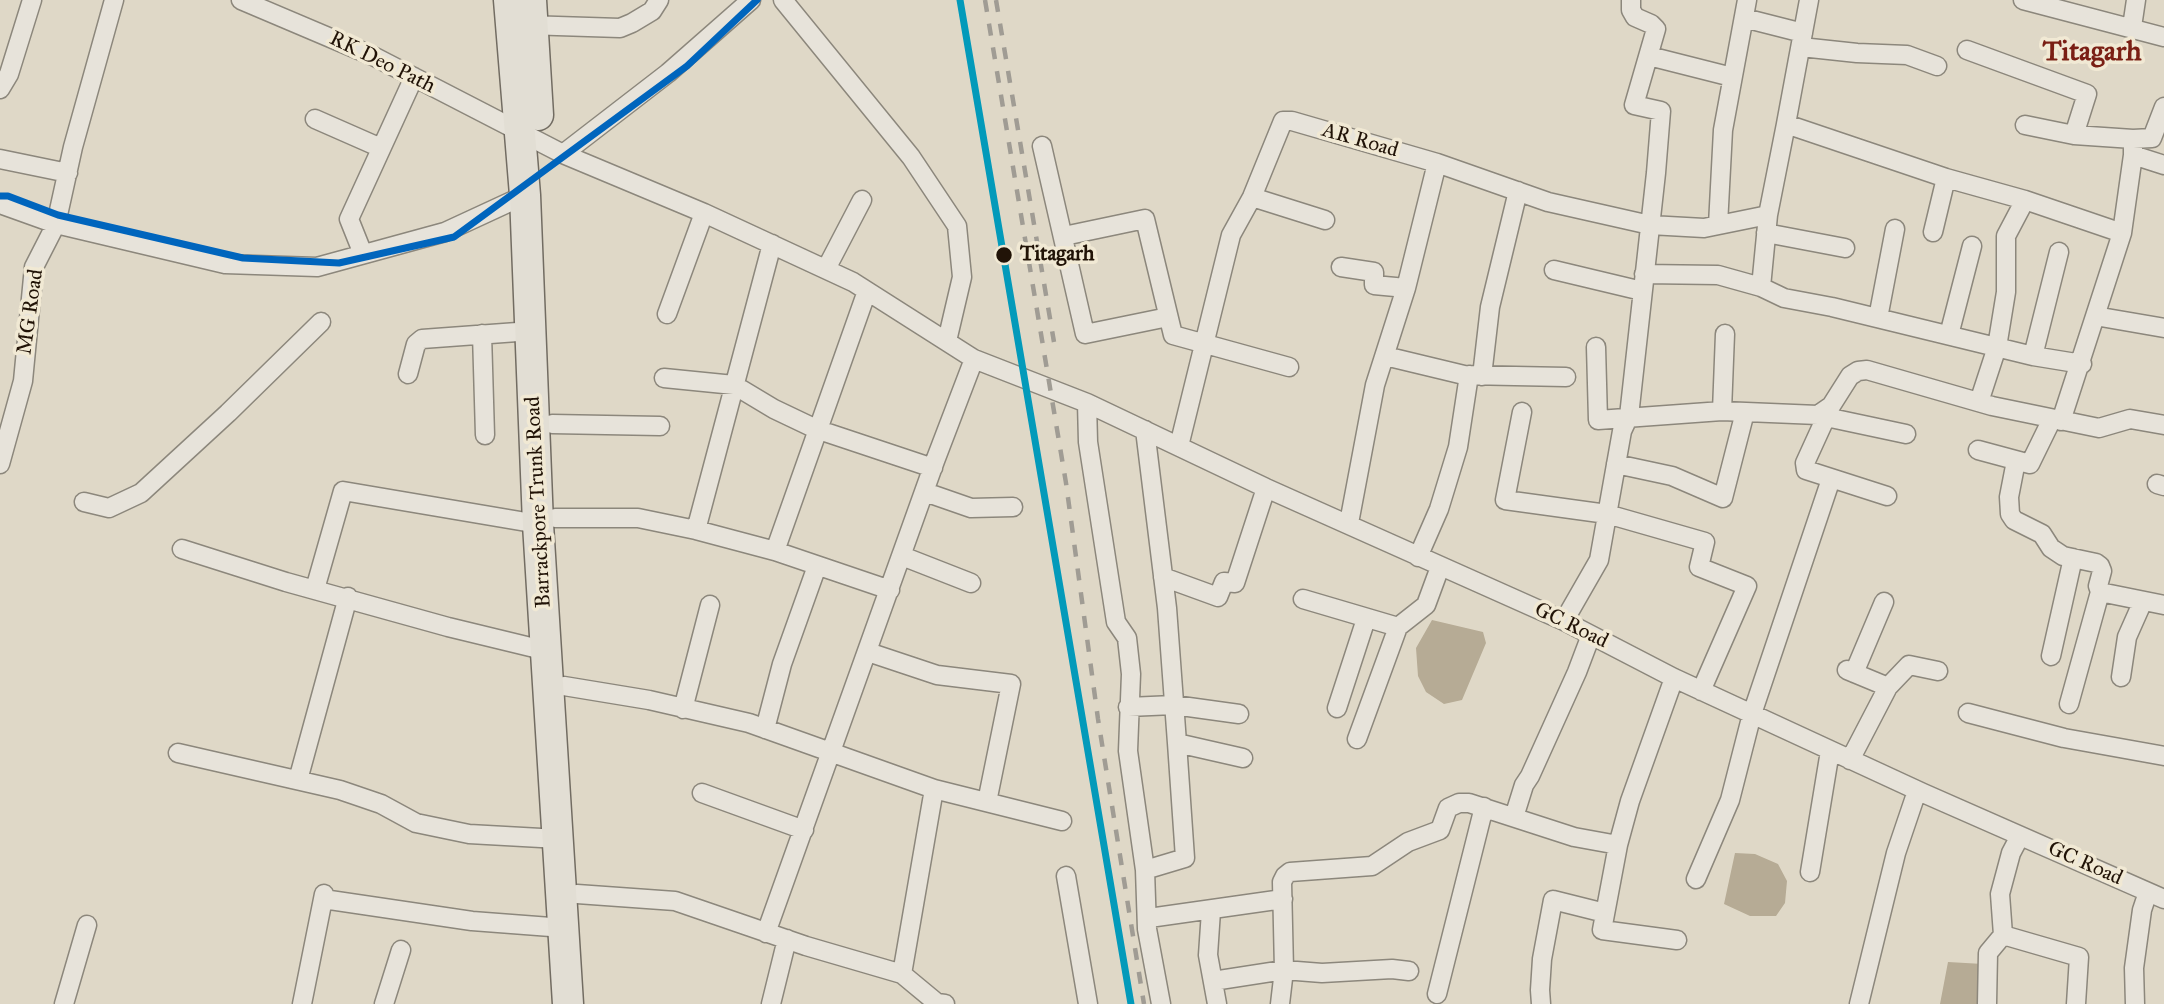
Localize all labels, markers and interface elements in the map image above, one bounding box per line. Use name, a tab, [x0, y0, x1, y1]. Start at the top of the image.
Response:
street label: RK Deo Path	[325, 27, 439, 99]
district label: Titagarh	[2042, 36, 2142, 70]
street label: AR Road	[1319, 118, 1401, 164]
place label: Titagarh	[1020, 242, 1094, 268]
marker: Titagarh	[994, 245, 1014, 265]
street label: MG Road	[13, 268, 49, 356]
street label: Barrackpore Trunk Road	[521, 396, 557, 608]
street label: GC Road	[1530, 597, 1612, 655]
street label: GC Road	[2044, 836, 2126, 892]

